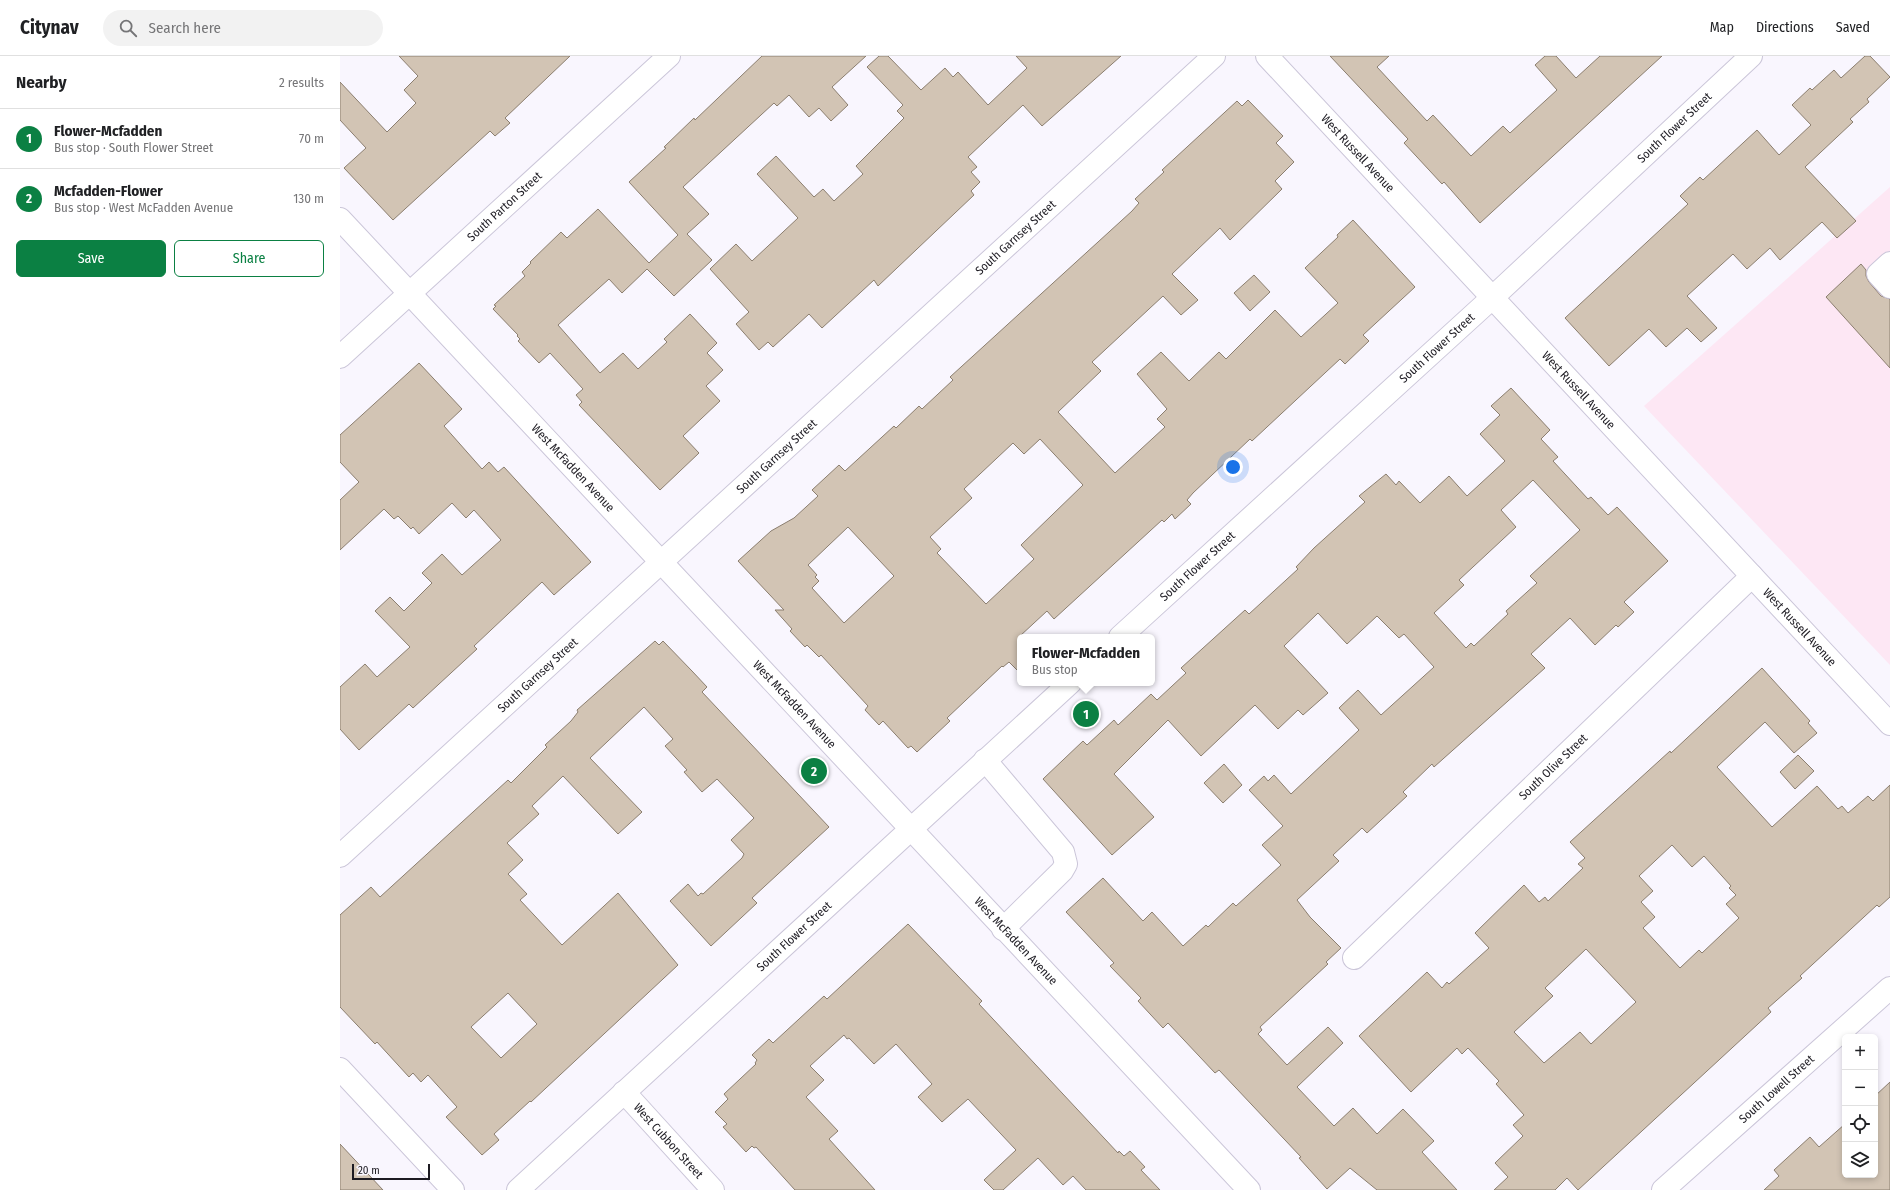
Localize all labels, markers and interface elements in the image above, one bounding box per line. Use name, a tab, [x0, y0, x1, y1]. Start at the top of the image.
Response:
search box	[103, 10, 383, 46]
text: Citynav	[20, 16, 79, 39]
icon: search	[117, 17, 139, 39]
text: Search here	[149, 19, 221, 37]
text: Map	[1710, 19, 1734, 36]
text: Directions	[1756, 19, 1814, 36]
text: Saved	[1836, 19, 1870, 36]
text: Nearby	[16, 72, 67, 93]
text: 2 results	[279, 75, 324, 90]
street label: South Flower Street	[1634, 89, 1715, 166]
street label: West Russell Avenue	[1318, 112, 1397, 195]
text: Flower-Mcfadden	[54, 122, 162, 140]
text: 1	[26, 131, 32, 146]
text: 70 m	[299, 131, 324, 146]
text: Bus stop · South Flower Street	[54, 140, 213, 155]
street label: South Parton Street	[464, 169, 545, 244]
text: Mcfadden-Flower	[54, 182, 163, 200]
text: 2	[26, 191, 32, 206]
text: 130 m	[293, 191, 324, 206]
street label: South Garnsey Street	[973, 197, 1059, 278]
text: Bus stop · West McFadden Avenue	[54, 200, 233, 215]
button: Save	[16, 240, 166, 277]
button: Share	[174, 240, 324, 277]
street label: South Flower Street	[1397, 310, 1478, 386]
street label: West Russell Avenue	[1539, 349, 1618, 432]
street label: South Garnsey Street	[734, 416, 820, 496]
street label: West McFadden Avenue	[529, 421, 617, 515]
your location	[1223, 457, 1243, 477]
street label: South Flower Street	[1157, 529, 1238, 604]
street label: West Russell Avenue	[1760, 585, 1839, 669]
popup	[1017, 634, 1155, 686]
street label: South Garnsey Street	[495, 635, 581, 715]
text: Flower-Mcfadden	[1032, 644, 1140, 662]
street label: West McFadden Avenue	[750, 658, 839, 751]
text: Bus stop	[1032, 662, 1078, 677]
pin: 1	[1073, 699, 1099, 729]
street label: South Olive Street	[1516, 731, 1590, 803]
pin: 2	[801, 756, 827, 786]
street label: West McFadden Avenue	[972, 894, 1060, 988]
street label: South Flower Street	[754, 898, 835, 974]
map controls	[1842, 1034, 1878, 1178]
button: +	[1842, 1034, 1878, 1070]
street label: South Lowell Street	[1736, 1052, 1817, 1126]
button: −	[1842, 1070, 1878, 1106]
street label: West Cubbon Street	[631, 1100, 706, 1181]
button: locate	[1842, 1106, 1878, 1142]
button: layers	[1842, 1142, 1878, 1178]
scale bar	[352, 1162, 430, 1181]
text: 20 m	[358, 1164, 380, 1177]

